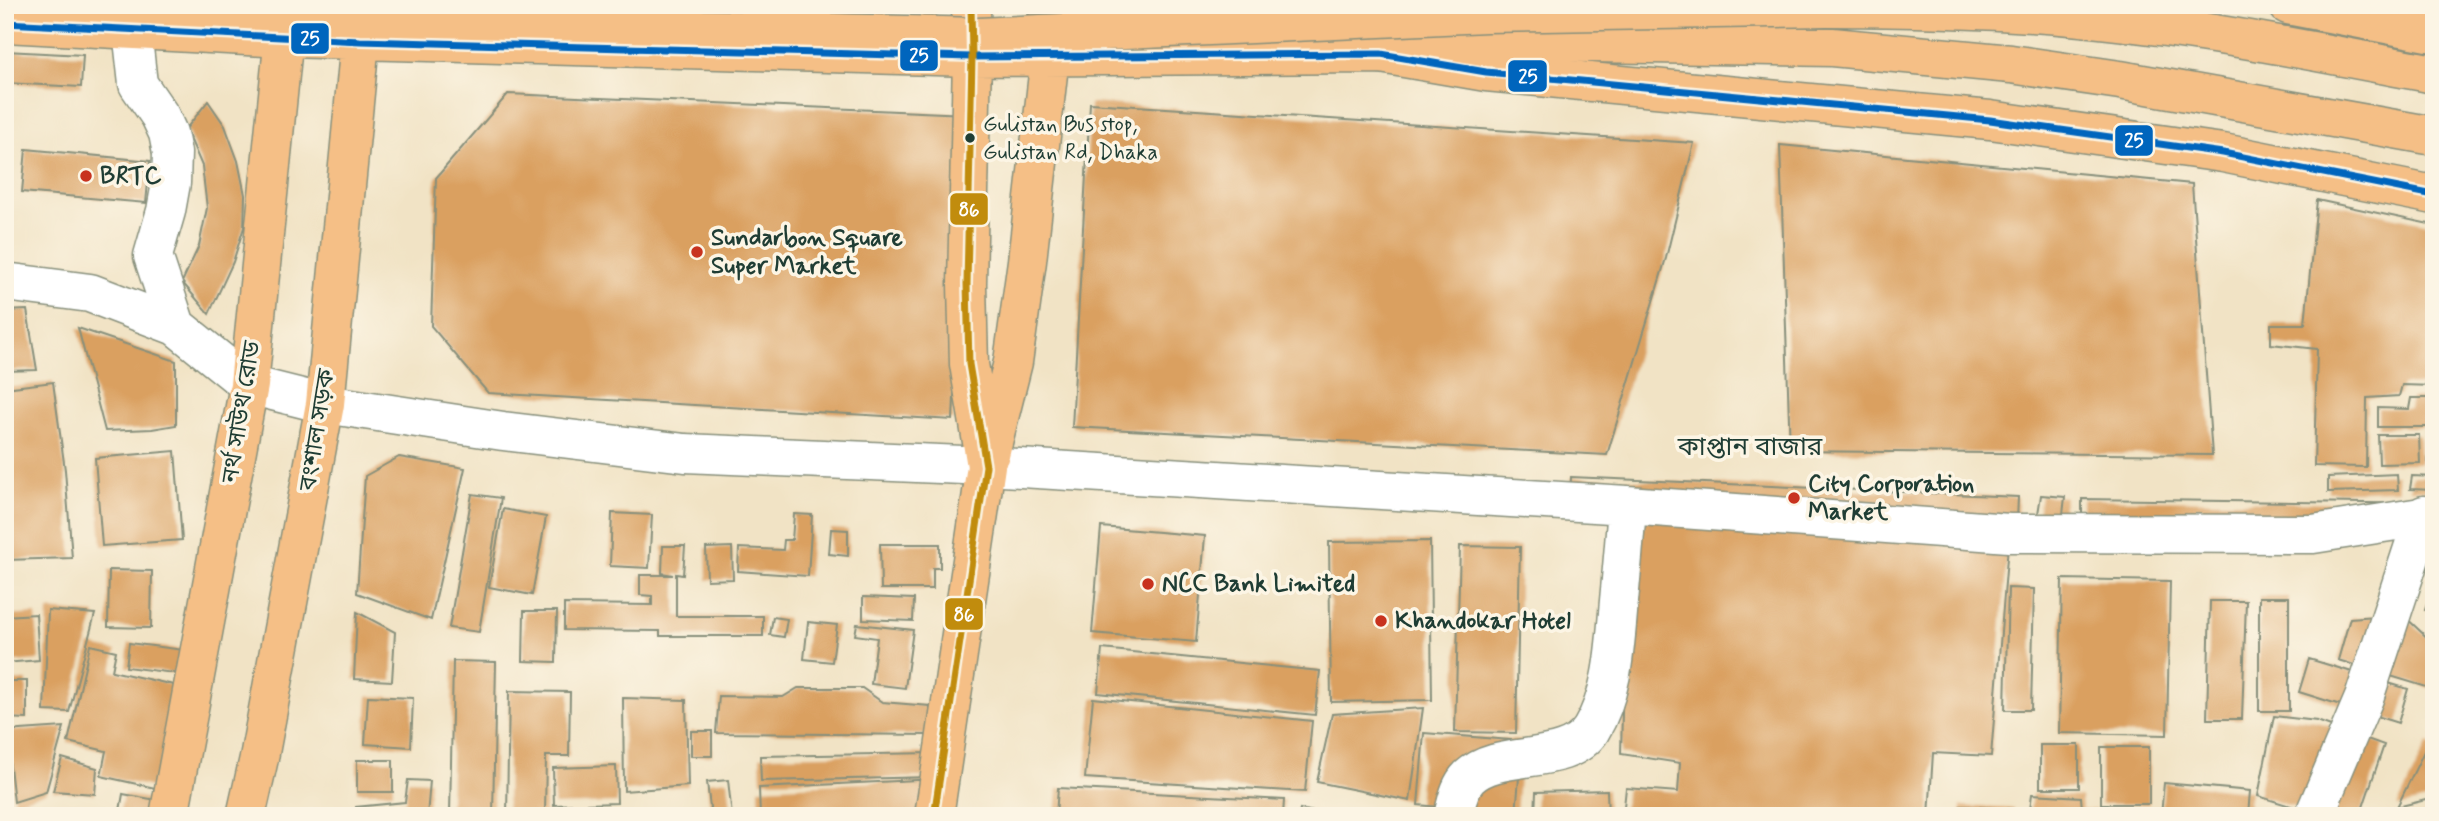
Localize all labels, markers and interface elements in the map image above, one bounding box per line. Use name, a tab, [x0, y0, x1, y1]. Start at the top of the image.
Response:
line badge: 25	[290, 22, 330, 55]
text: 25	[300, 27, 320, 52]
line badge: 25	[899, 39, 939, 72]
text: 25	[909, 44, 929, 69]
line badge: 25	[1507, 59, 1548, 93]
text: 25	[1518, 65, 1538, 90]
place label: Gulistan Bus stop, Gulistan Rd, Dhaka	[983, 111, 1158, 167]
line badge: 25	[2114, 124, 2154, 157]
text: 25	[2124, 129, 2144, 154]
marker: Gulistan Bus stop, Gulistan Rd, Dhaka	[963, 131, 977, 145]
place label: BRTC	[100, 161, 163, 192]
marker: BRTC	[78, 168, 94, 184]
line badge: 86	[949, 192, 989, 226]
text: 86	[958, 198, 980, 223]
place label: Sundarbon Square Super Market	[711, 223, 904, 282]
marker: Sundarbon Square Super Market	[689, 244, 705, 260]
street label: নর্থ সাউথ রোড	[214, 338, 269, 486]
street label: বংশাল সড়ক	[293, 366, 343, 494]
district label: কাপ্তান বাজার	[1677, 431, 1823, 465]
place label: City Corporation Market	[1808, 469, 1974, 528]
marker: City Corporation Market	[1786, 490, 1802, 506]
place label: NCC Bank Limited	[1162, 569, 1355, 600]
marker: NCC Bank Limited	[1140, 576, 1156, 592]
line badge: 86	[944, 597, 984, 631]
text: 86	[953, 603, 975, 628]
place label: Khandokar Hotel	[1395, 606, 1571, 637]
marker: Khandokar Hotel	[1373, 613, 1389, 629]

